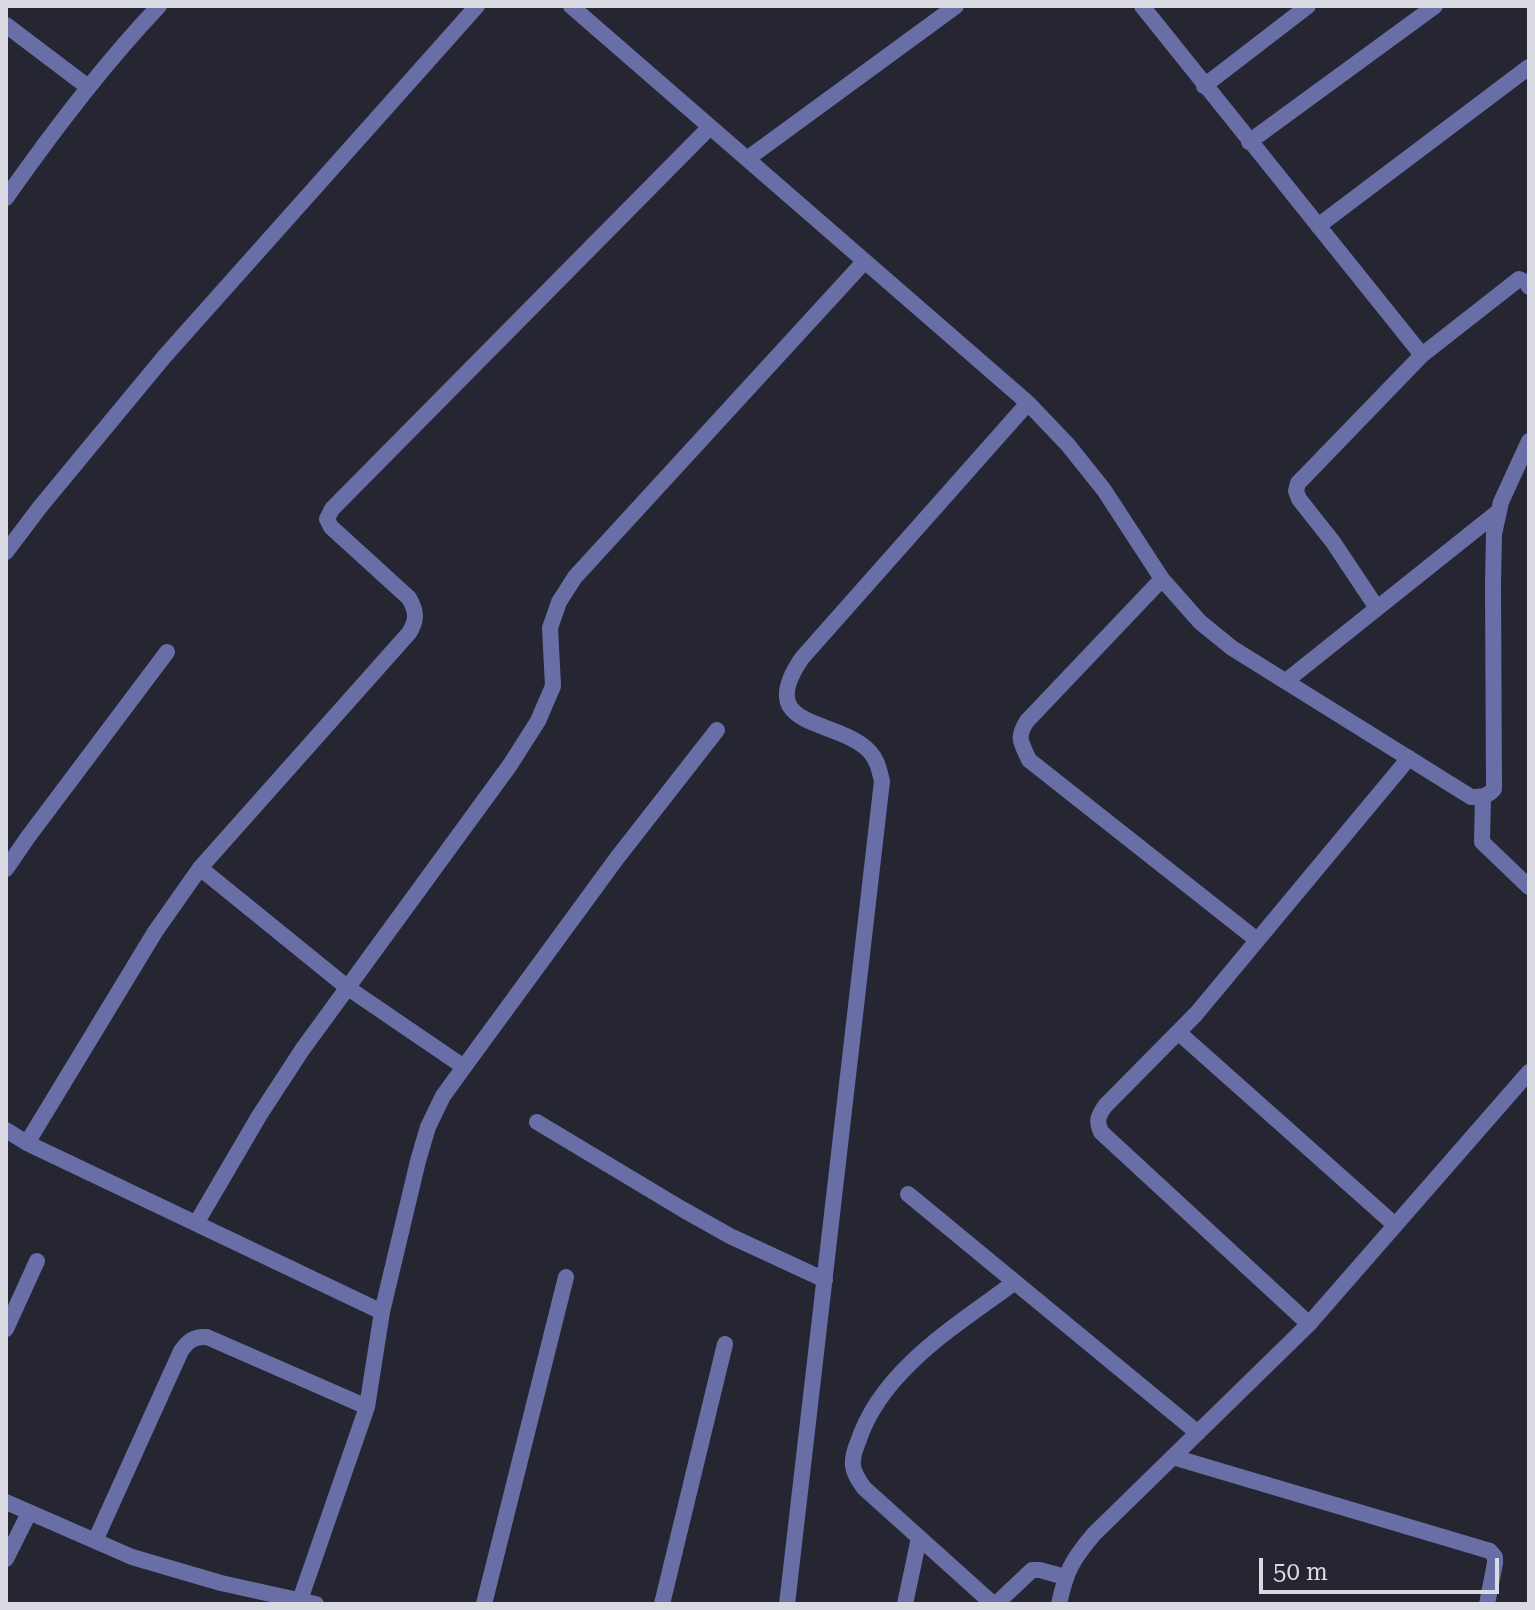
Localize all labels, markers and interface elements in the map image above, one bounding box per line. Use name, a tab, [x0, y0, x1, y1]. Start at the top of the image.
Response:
scale bar	[1263, 1542, 1503, 1592]
text: 50 m	[1273, 1558, 1328, 1586]

